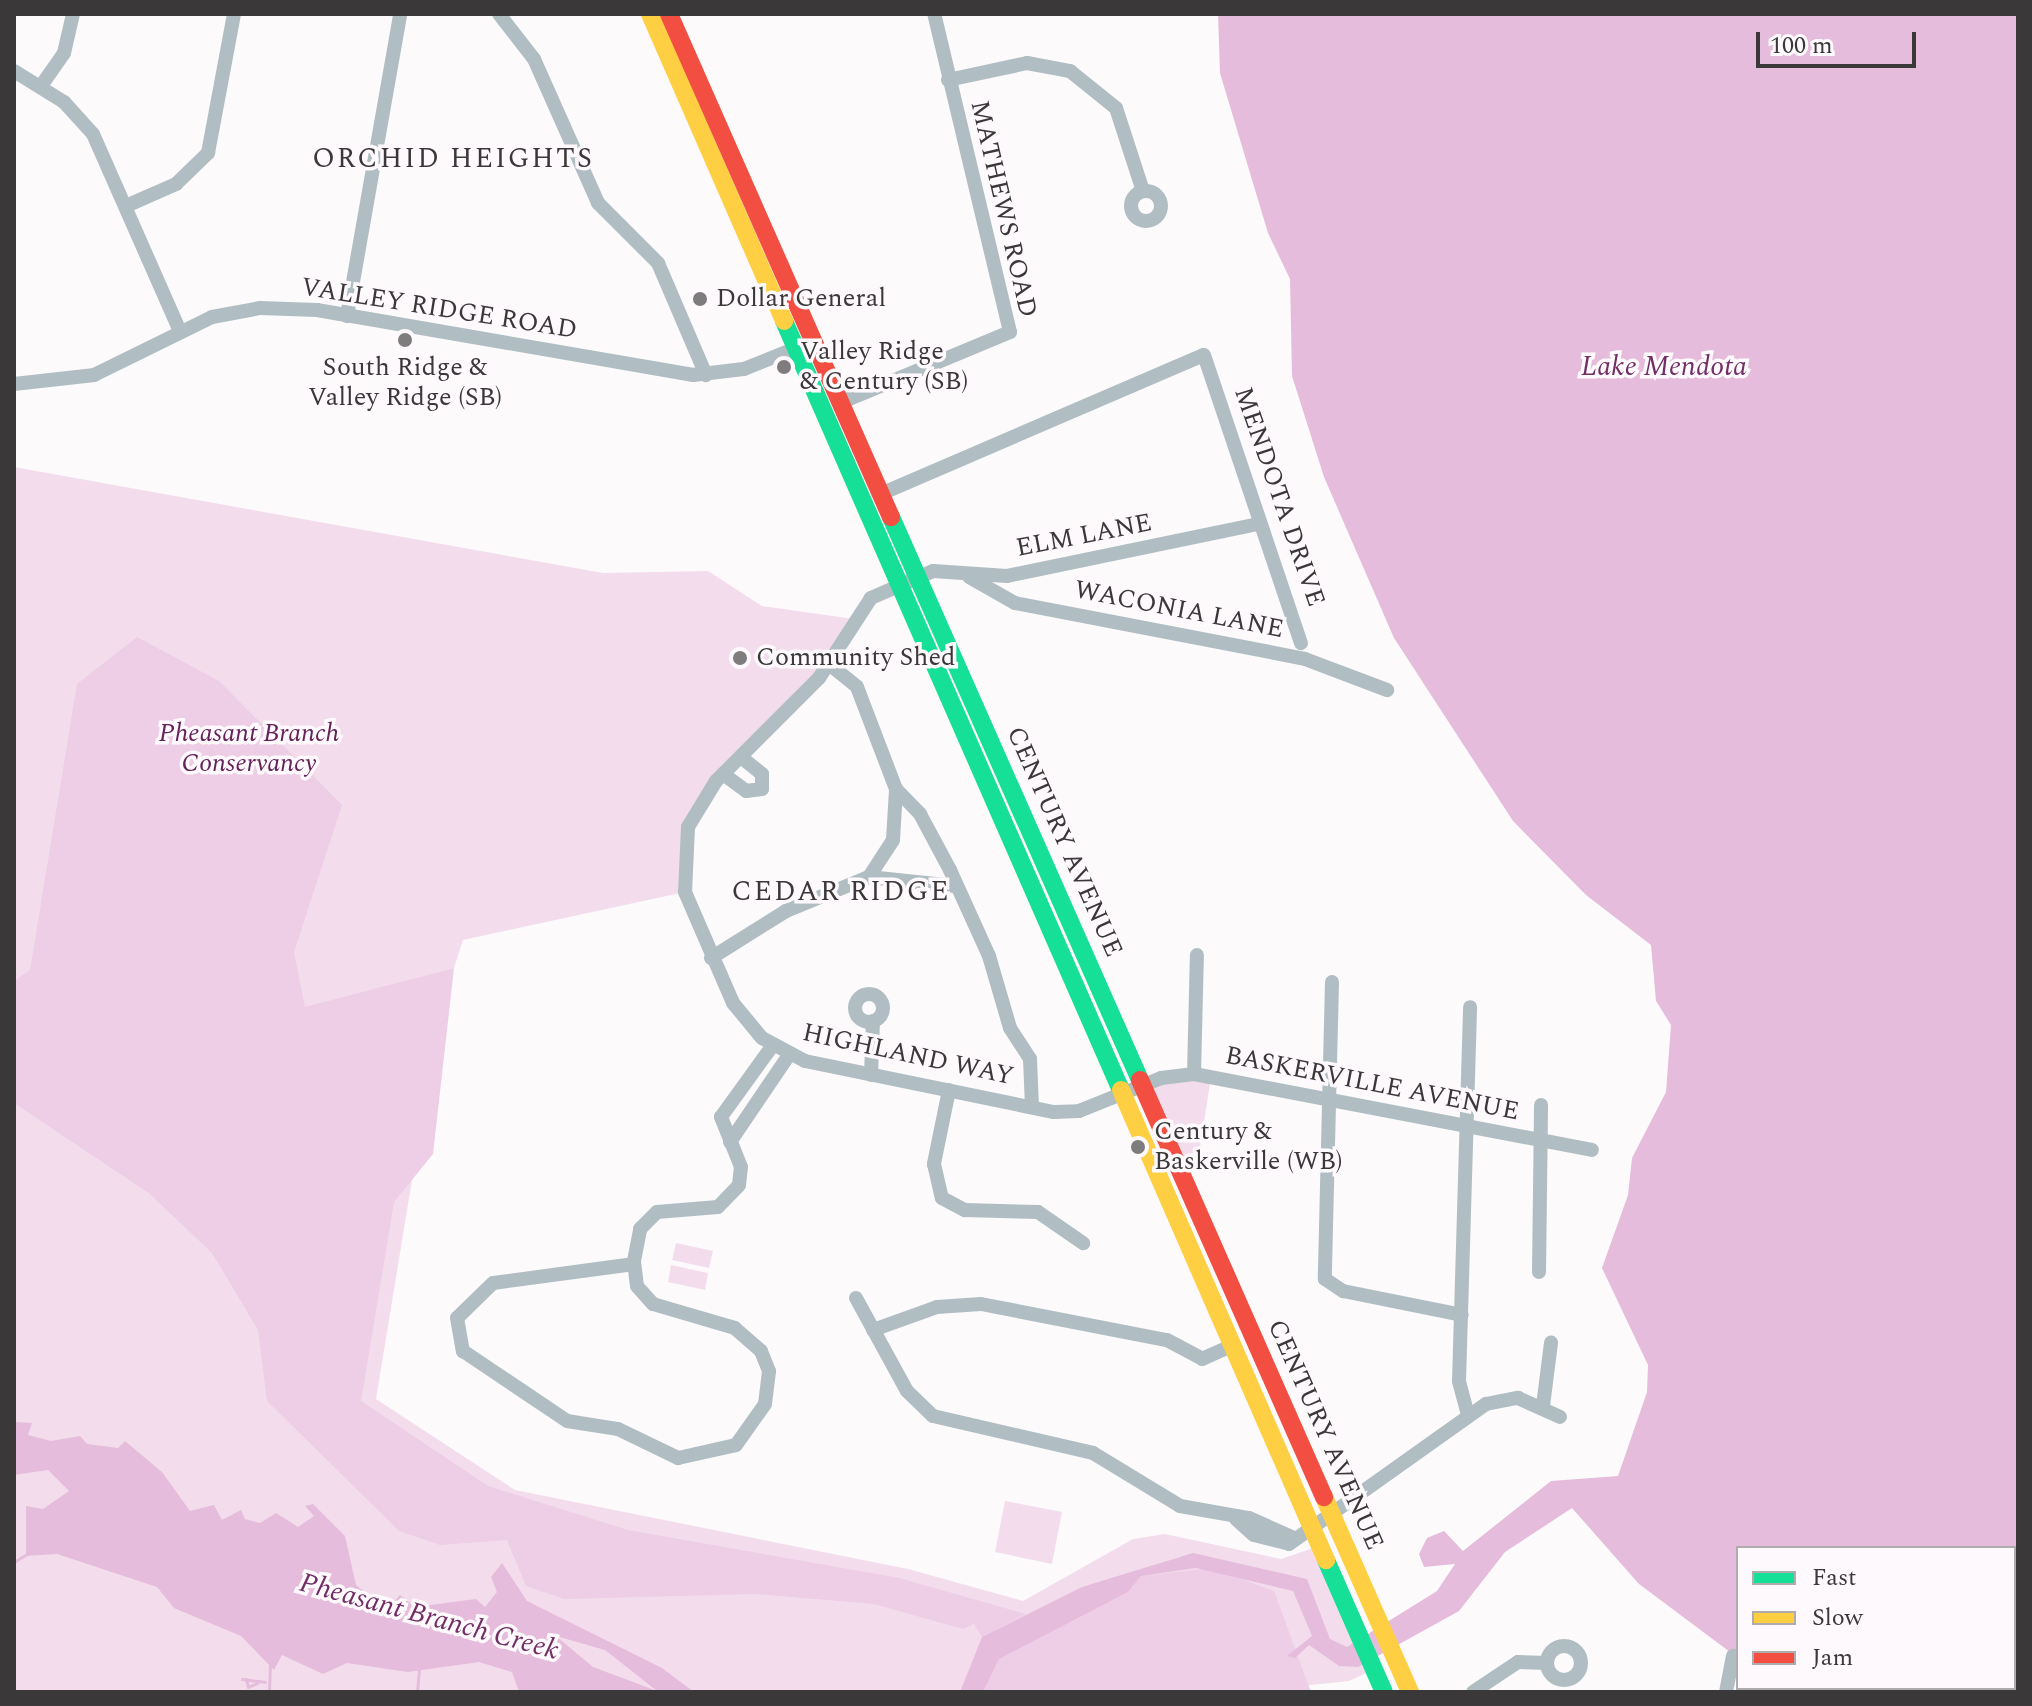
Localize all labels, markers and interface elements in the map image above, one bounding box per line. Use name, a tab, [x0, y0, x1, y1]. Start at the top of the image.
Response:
scale bar	[1760, 16, 1920, 66]
text: 100 m	[1770, 28, 1833, 64]
street label: MATHEWS ROAD	[963, 97, 1043, 321]
district label: ORCHID HEIGHTS	[312, 142, 594, 176]
street label: VALLEY RIDGE ROAD	[299, 272, 579, 346]
place label: Dollar General	[716, 283, 886, 315]
marker: Dollar General	[691, 290, 709, 308]
marker: South Ridge & Valley Ridge (SB)	[396, 331, 414, 349]
place label: Valley Ridge & Century (SB)	[800, 336, 968, 398]
water label: Lake Mendota	[1581, 350, 1747, 384]
place label: South Ridge & Valley Ridge (SB)	[308, 352, 502, 414]
marker: Valley Ridge & Century (SB)	[775, 358, 793, 376]
street label: MENDOTA DRIVE	[1227, 383, 1331, 611]
street label: ELM LANE	[1013, 508, 1155, 564]
street label: WACONIA LANE	[1072, 574, 1286, 646]
place label: Community Shed	[756, 642, 956, 674]
marker: Community Shed	[731, 649, 749, 667]
park label: Pheasant Branch Conservancy	[159, 718, 339, 780]
street label: CENTURY AVENUE	[999, 722, 1129, 962]
district label: CEDAR RIDGE	[731, 875, 951, 909]
street label: HIGHLAND WAY	[799, 1017, 1017, 1093]
street label: BASKERVILLE AVENUE	[1222, 1040, 1522, 1128]
place label: Century & Baskerville (WB)	[1154, 1116, 1343, 1178]
marker: Century & Baskerville (WB)	[1129, 1138, 1147, 1156]
street label: CENTURY AVENUE	[1260, 1315, 1390, 1555]
legend	[1736, 1546, 2016, 1690]
text: Fast	[1812, 1560, 1857, 1596]
water label: Pheasant Branch Creek	[296, 1566, 562, 1668]
text: Slow	[1812, 1600, 1863, 1636]
text: Jam	[1812, 1640, 1853, 1676]

